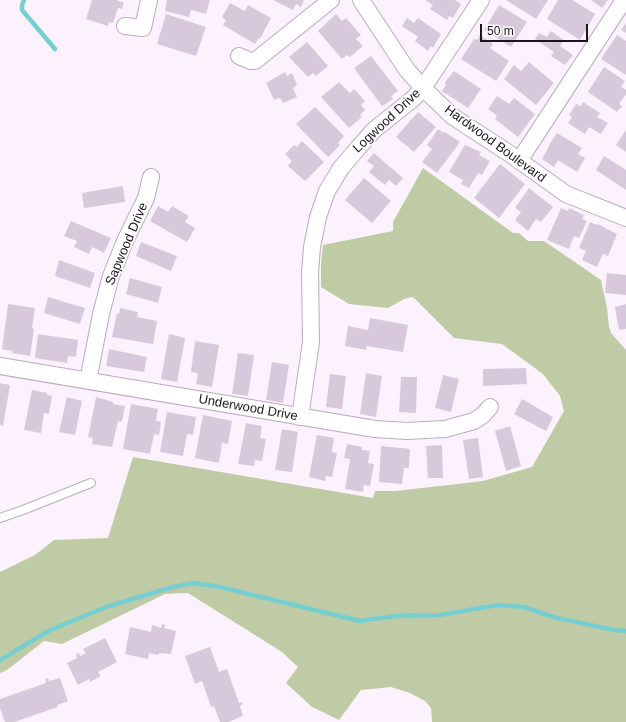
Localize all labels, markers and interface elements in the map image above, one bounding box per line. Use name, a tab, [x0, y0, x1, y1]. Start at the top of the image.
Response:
scale bar	[482, 16, 590, 42]
text: 50 m	[487, 24, 514, 38]
street label: Logwood Drive	[350, 86, 424, 156]
street label: Hardwood Boulevard	[441, 102, 549, 186]
street label: Sapwood Drive	[103, 200, 151, 288]
street label: Underwood Drive	[197, 392, 299, 424]

